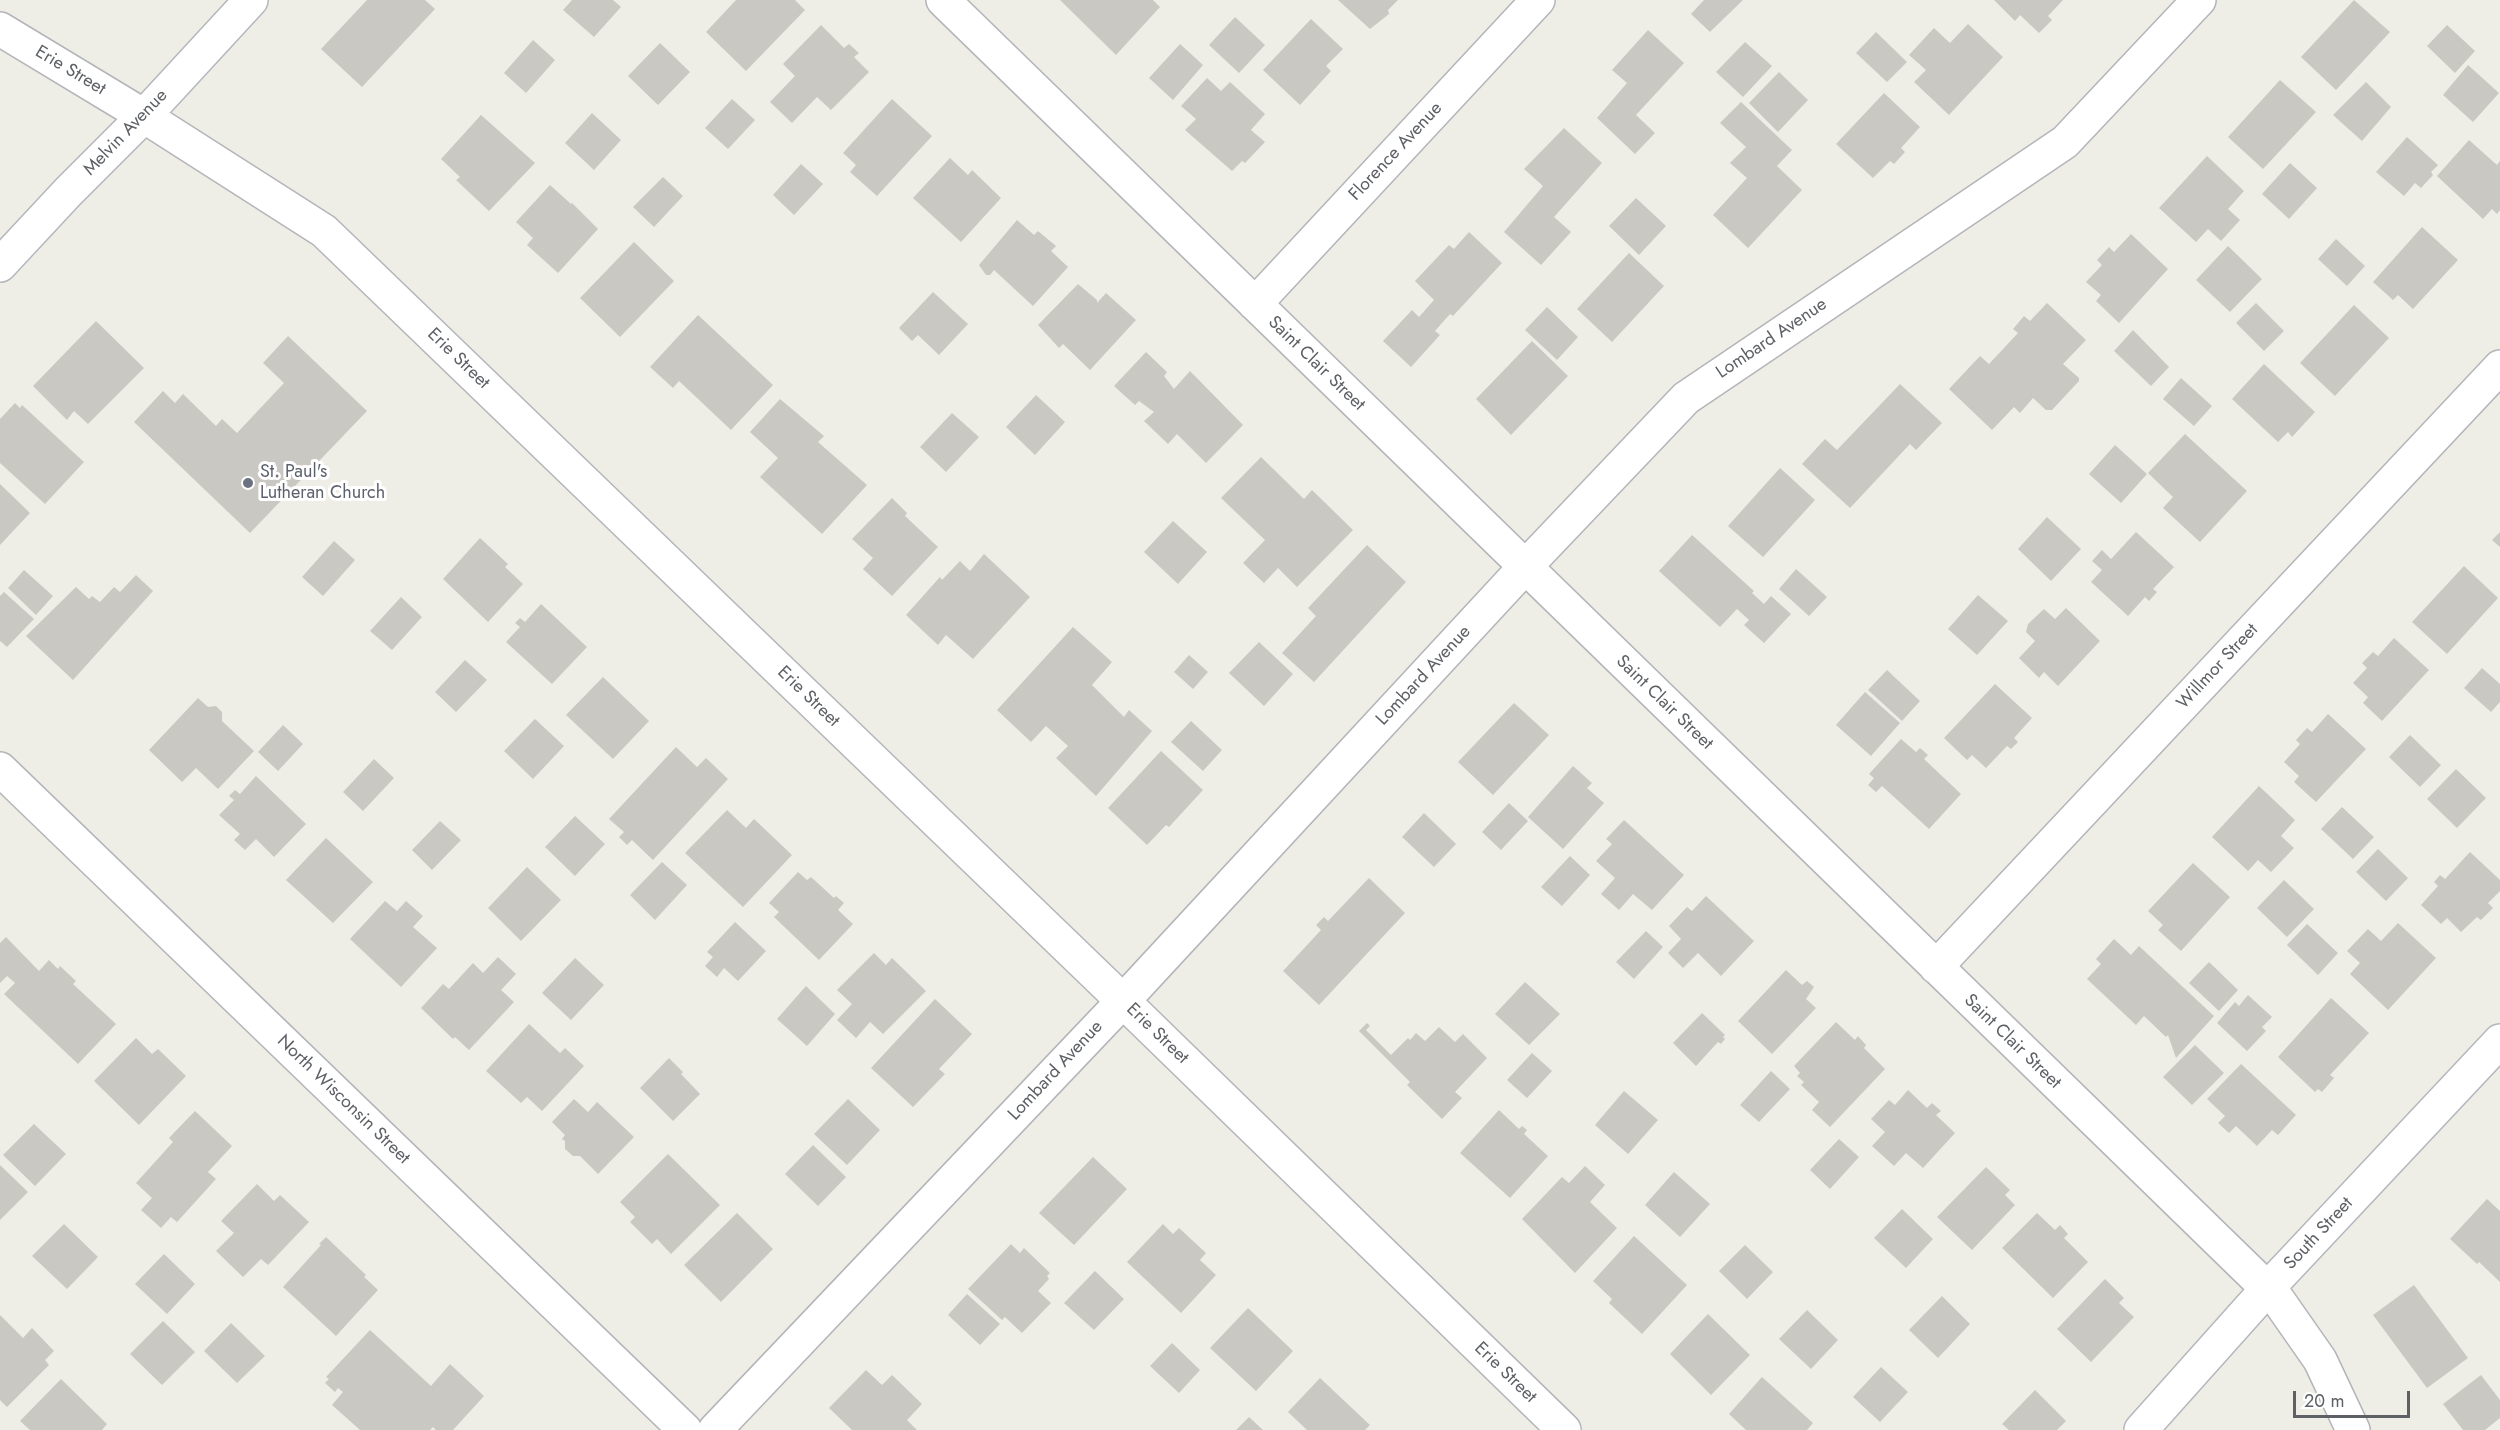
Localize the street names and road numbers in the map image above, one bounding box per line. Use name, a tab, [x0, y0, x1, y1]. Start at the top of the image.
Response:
street label: Erie Street	[31, 42, 109, 100]
street label: Melvin Avenue	[80, 85, 172, 181]
street label: Florence Avenue	[1345, 98, 1447, 206]
street label: Lombard Avenue	[1713, 294, 1831, 384]
street label: Saint Clair Street	[1263, 312, 1369, 416]
street label: Erie Street	[422, 324, 494, 394]
street label: Willmor Street	[2173, 620, 2263, 714]
street label: Lombard Avenue	[1372, 622, 1476, 730]
street label: Saint Clair Street	[1611, 651, 1717, 755]
street label: Erie Street	[772, 662, 844, 732]
street label: Saint Clair Street	[1959, 990, 2065, 1094]
street label: Erie Street	[1121, 999, 1193, 1069]
street label: Lombard Avenue	[1004, 1017, 1108, 1125]
street label: North Wisconsin Street	[272, 1031, 414, 1169]
street label: South Street	[2280, 1193, 2358, 1275]
street label: Erie Street	[1469, 1338, 1541, 1408]

